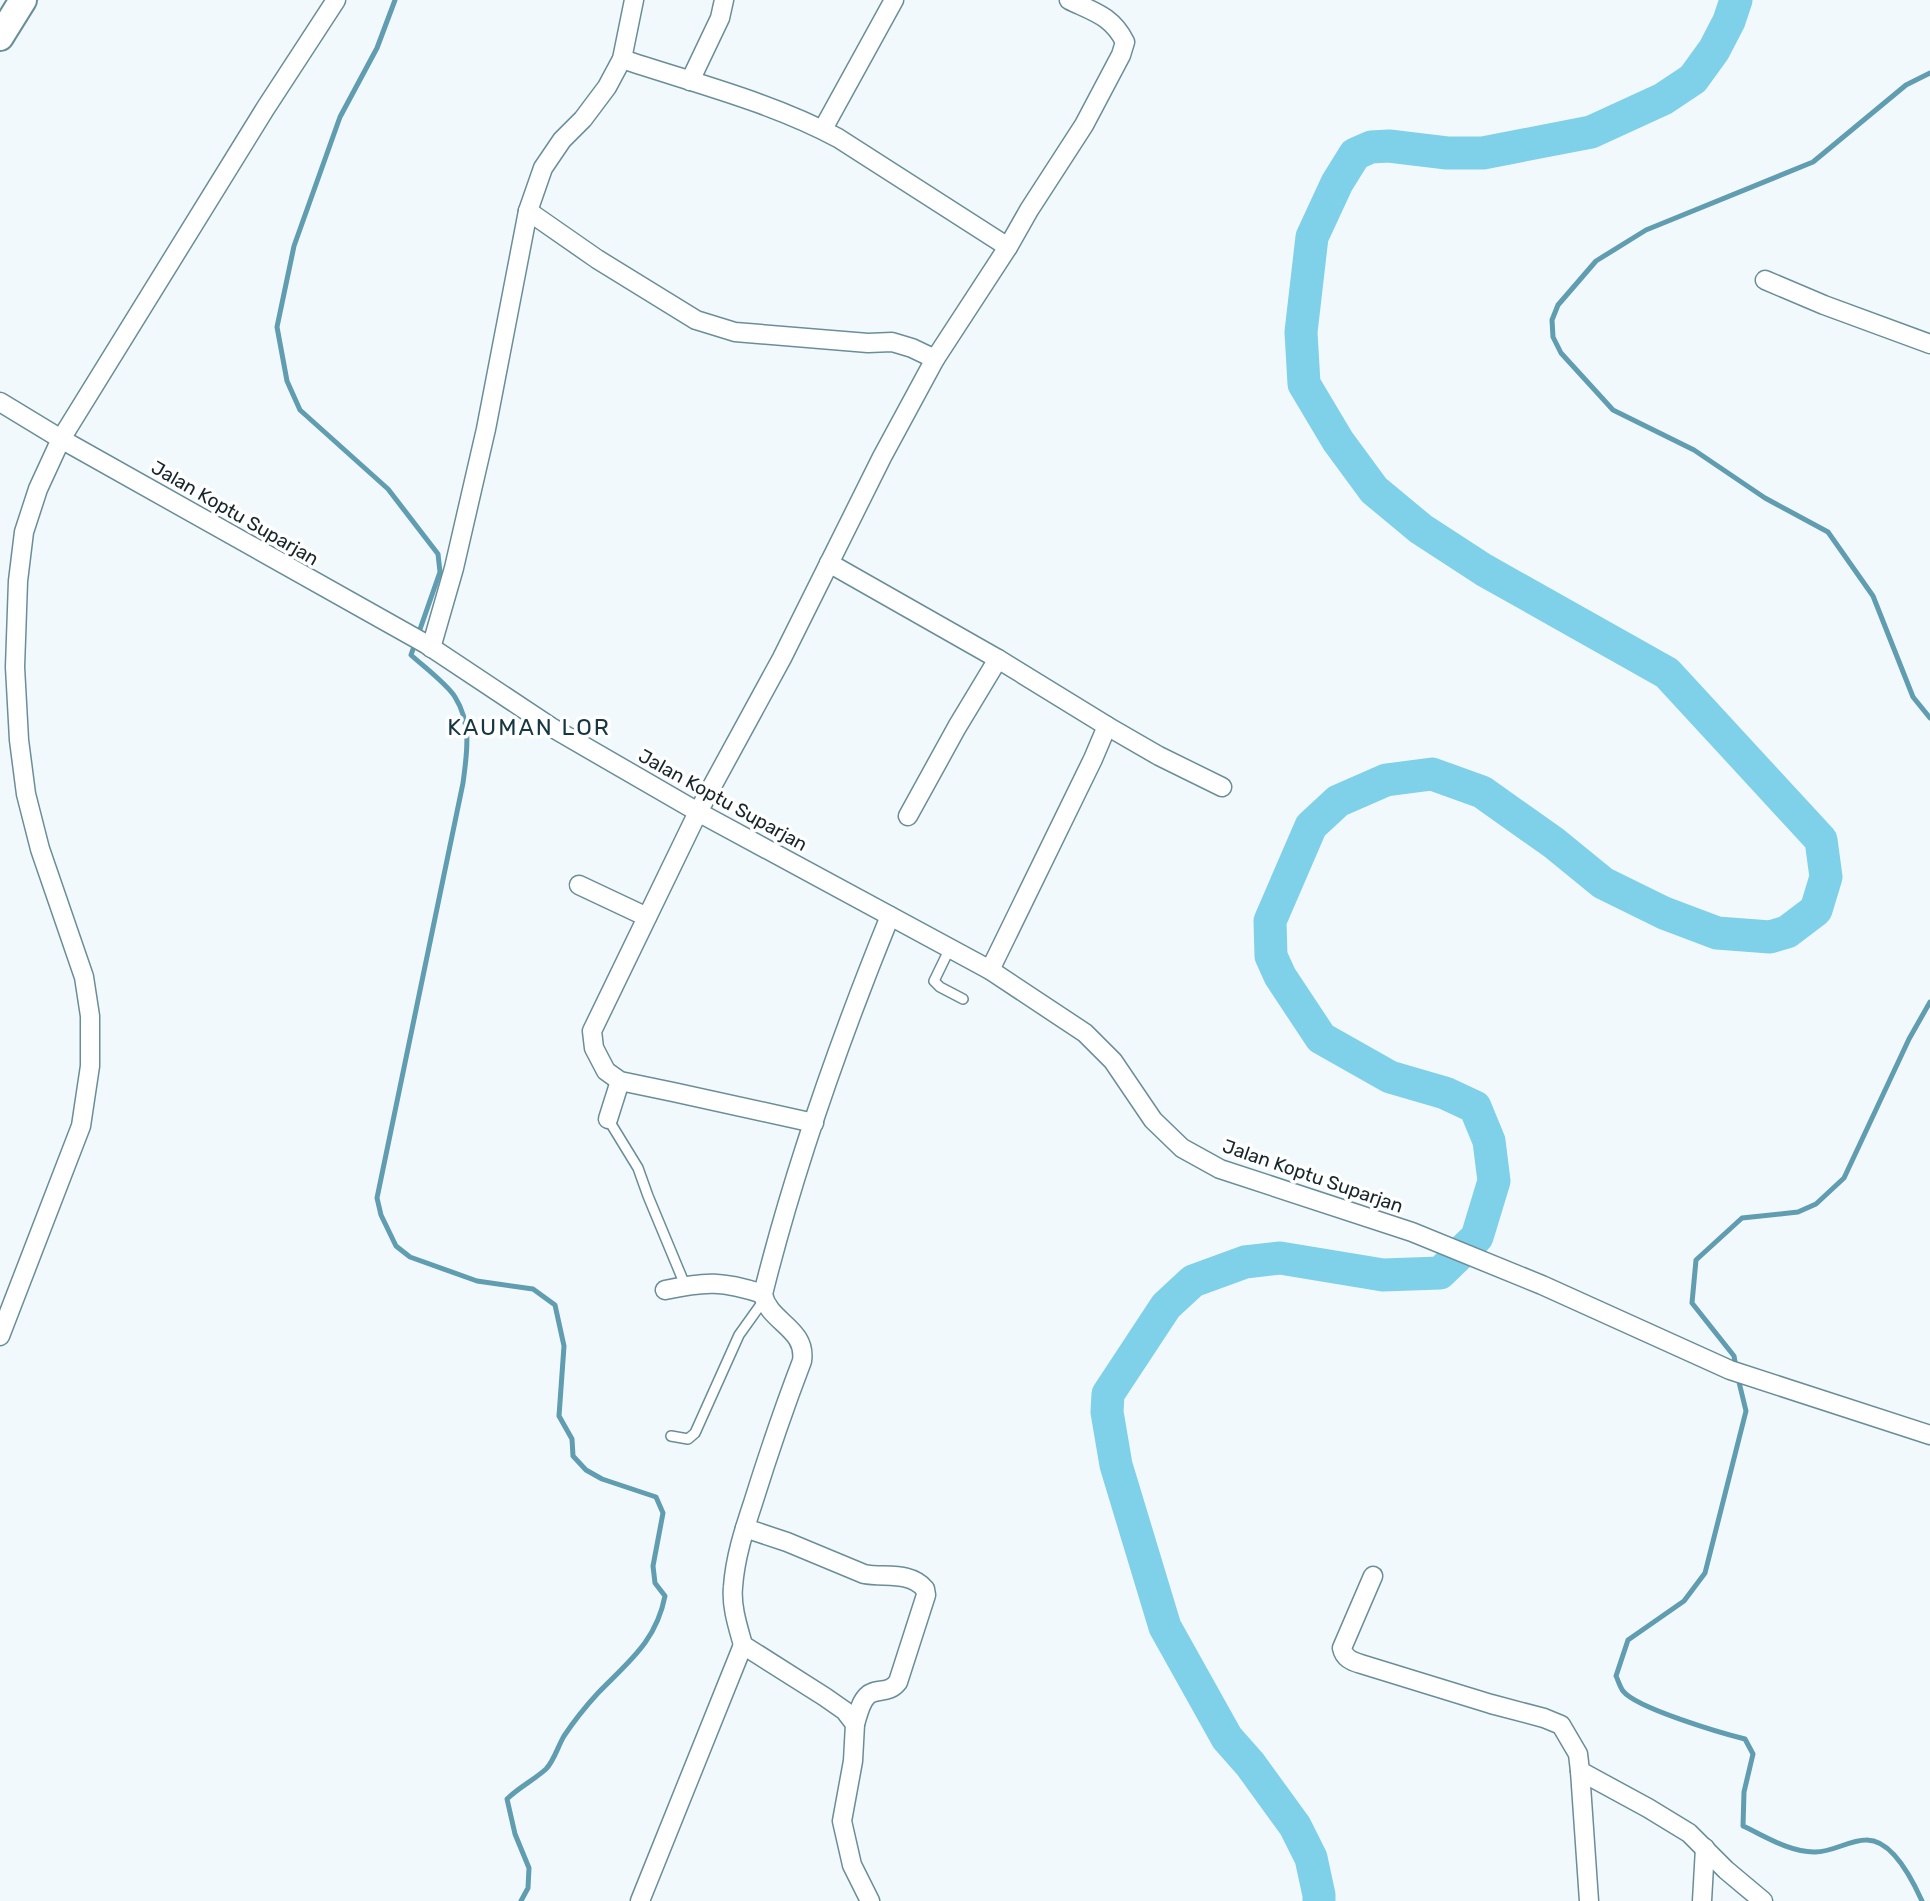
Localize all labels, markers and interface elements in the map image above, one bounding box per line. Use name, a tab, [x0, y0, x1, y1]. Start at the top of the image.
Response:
street label: Jalan Koptu Suparjan	[147, 456, 323, 570]
district label: KAUMAN LOR	[447, 713, 611, 741]
street label: Jalan Koptu Suparjan	[635, 744, 811, 856]
street label: Jalan Koptu Suparjan	[1220, 1134, 1406, 1218]

